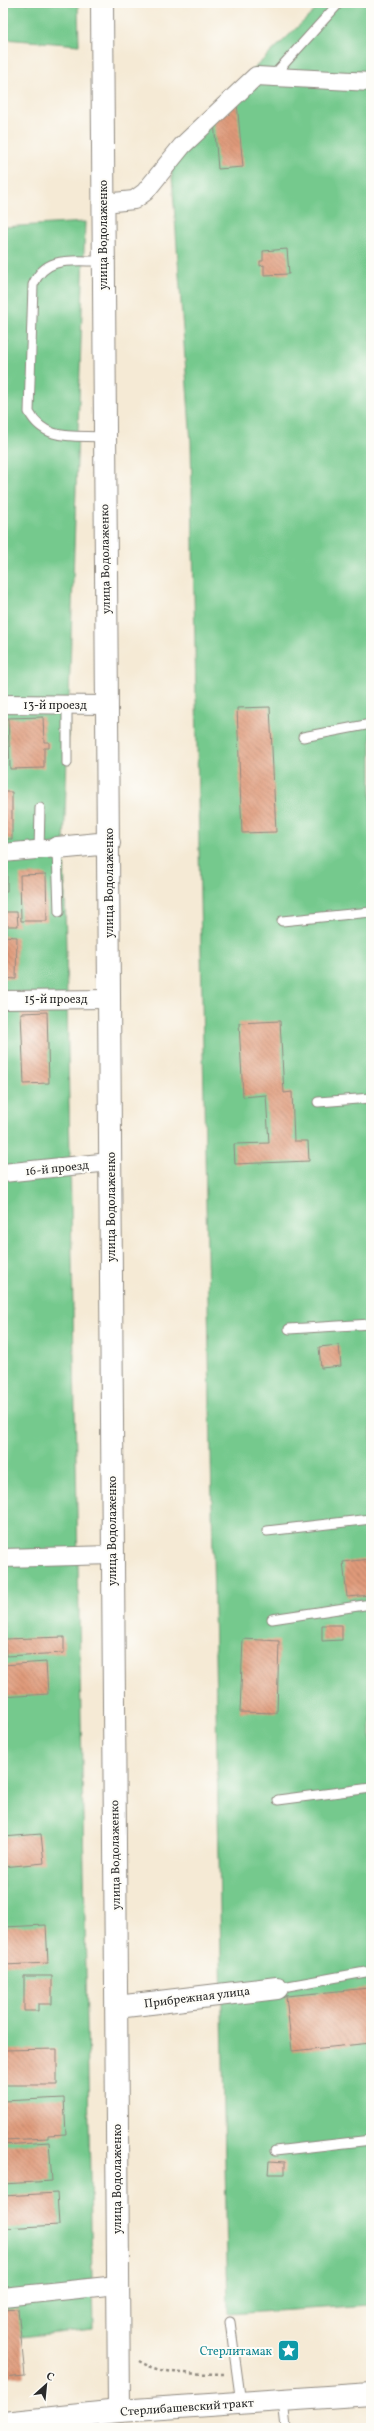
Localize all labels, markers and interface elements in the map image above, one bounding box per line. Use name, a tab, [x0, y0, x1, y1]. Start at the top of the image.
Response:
street label: улица Водолаженко	[96, 180, 112, 290]
street label: улица Водолаженко	[97, 504, 115, 614]
street label: 13-й проезд	[23, 698, 87, 714]
street label: улица Водолаженко	[102, 828, 118, 938]
street label: 15-й проезд	[24, 992, 88, 1008]
street label: улица Водолаженко	[104, 1152, 120, 1262]
street label: 16-й проезд	[25, 1158, 90, 1180]
street label: улица Водолаженко	[105, 1476, 121, 1586]
street label: улица Водолаженко	[107, 1800, 125, 1910]
street label: Прибрежная улица	[143, 1984, 251, 2012]
street label: улица Водолаженко	[110, 2124, 126, 2234]
place icon: Стерлитамак	[275, 2338, 301, 2364]
place label: Стерлитамак	[200, 2344, 273, 2360]
north arrow	[26, 2365, 66, 2405]
text: С	[43, 2369, 56, 2386]
street label: Стерлибашевский тракт	[120, 2395, 254, 2421]

